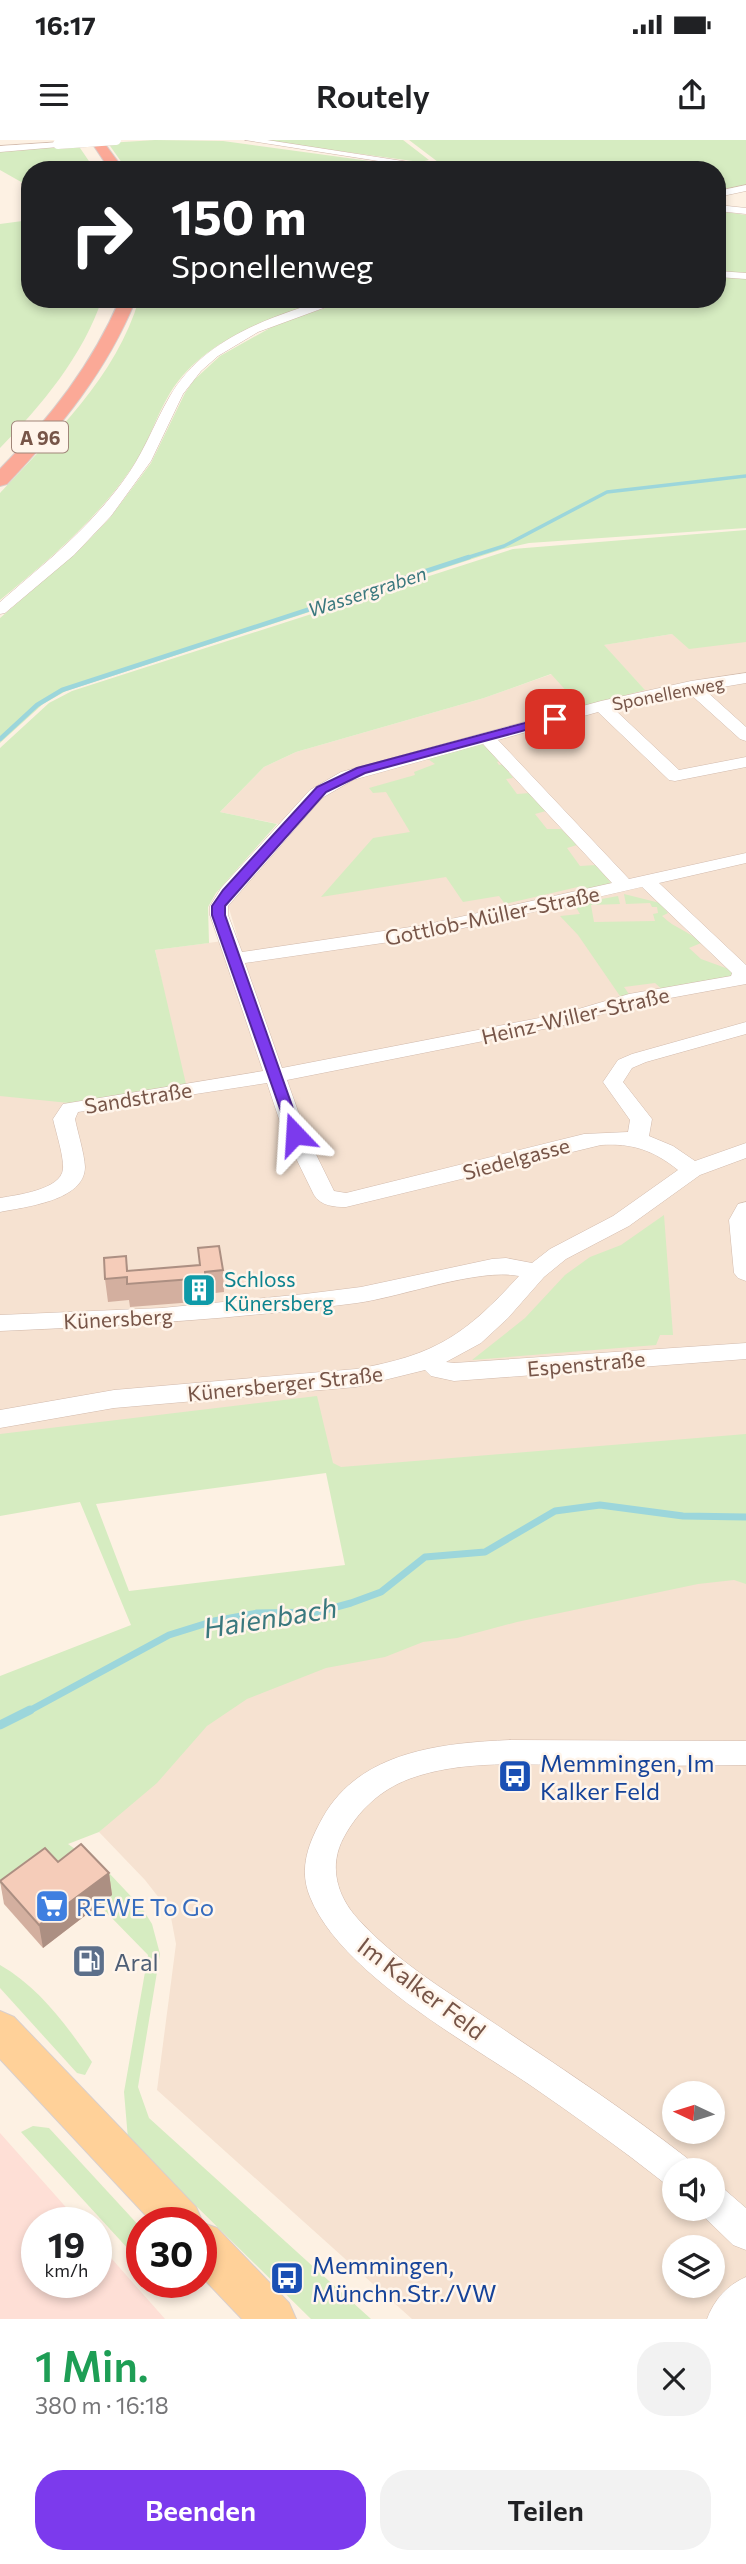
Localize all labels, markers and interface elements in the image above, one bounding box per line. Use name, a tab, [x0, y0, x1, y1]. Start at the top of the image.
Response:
text: 16:17	[35, 9, 96, 40]
text: Routely	[316, 75, 430, 115]
icon: menu	[35, 76, 73, 114]
icon: share	[673, 76, 711, 114]
text: 150 m	[171, 185, 306, 245]
icon: right	[56, 189, 147, 280]
text: Sponellenweg	[171, 245, 373, 285]
road number: A 96	[12, 422, 68, 452]
water label: Wassergraben	[305, 561, 429, 621]
street label: Sponellenweg	[610, 671, 726, 715]
pin	[525, 689, 585, 749]
icon: arrive	[536, 700, 574, 738]
street label: Gottlob-Müller-Straße	[382, 880, 602, 950]
street label: Heinz-Willer-Straße	[479, 981, 671, 1049]
street label: Sandstraße	[82, 1076, 194, 1118]
position arrow	[258, 1097, 332, 1171]
street label: Siedelgasse	[460, 1132, 572, 1184]
place label: Schloss Künersberg	[224, 1266, 334, 1315]
building icon: Schloss Künersberg	[180, 1271, 218, 1309]
street label: Künersberg	[63, 1303, 173, 1333]
street label: Espenstraße	[526, 1345, 646, 1381]
street label: Künersberger Straße	[186, 1360, 384, 1406]
water label: Haienbach	[201, 1590, 339, 1644]
place label: Memmingen, Im Kalker Feld	[540, 1748, 714, 1805]
bus stop icon: Memmingen, Im Kalker Feld	[496, 1757, 534, 1795]
supermarket icon: REWE To Go	[33, 1887, 71, 1925]
place label: REWE To Go	[76, 1892, 214, 1921]
street label: Im Kalker Feld	[353, 1931, 491, 2045]
fuel station icon: Aral	[70, 1942, 108, 1980]
place label: Aral	[114, 1947, 159, 1976]
north arrow	[662, 2081, 724, 2144]
map controls	[662, 2081, 725, 2298]
button: sound	[662, 2158, 725, 2221]
speed limit sign: 30	[126, 2207, 217, 2298]
text: 19	[48, 2222, 85, 2265]
button: layers	[662, 2235, 725, 2298]
place label: Memmingen, Münchn.Str./VW	[312, 2250, 496, 2307]
text: km/h	[45, 2259, 88, 2281]
bus stop icon: Memmingen, Münchn.Str./VW	[268, 2259, 306, 2297]
text: 1 Min.	[35, 2339, 148, 2391]
button: close	[637, 2342, 711, 2416]
text: 380 m · 16:18	[35, 2391, 169, 2419]
button: Beenden	[35, 2470, 366, 2550]
button: Teilen	[380, 2470, 711, 2550]

